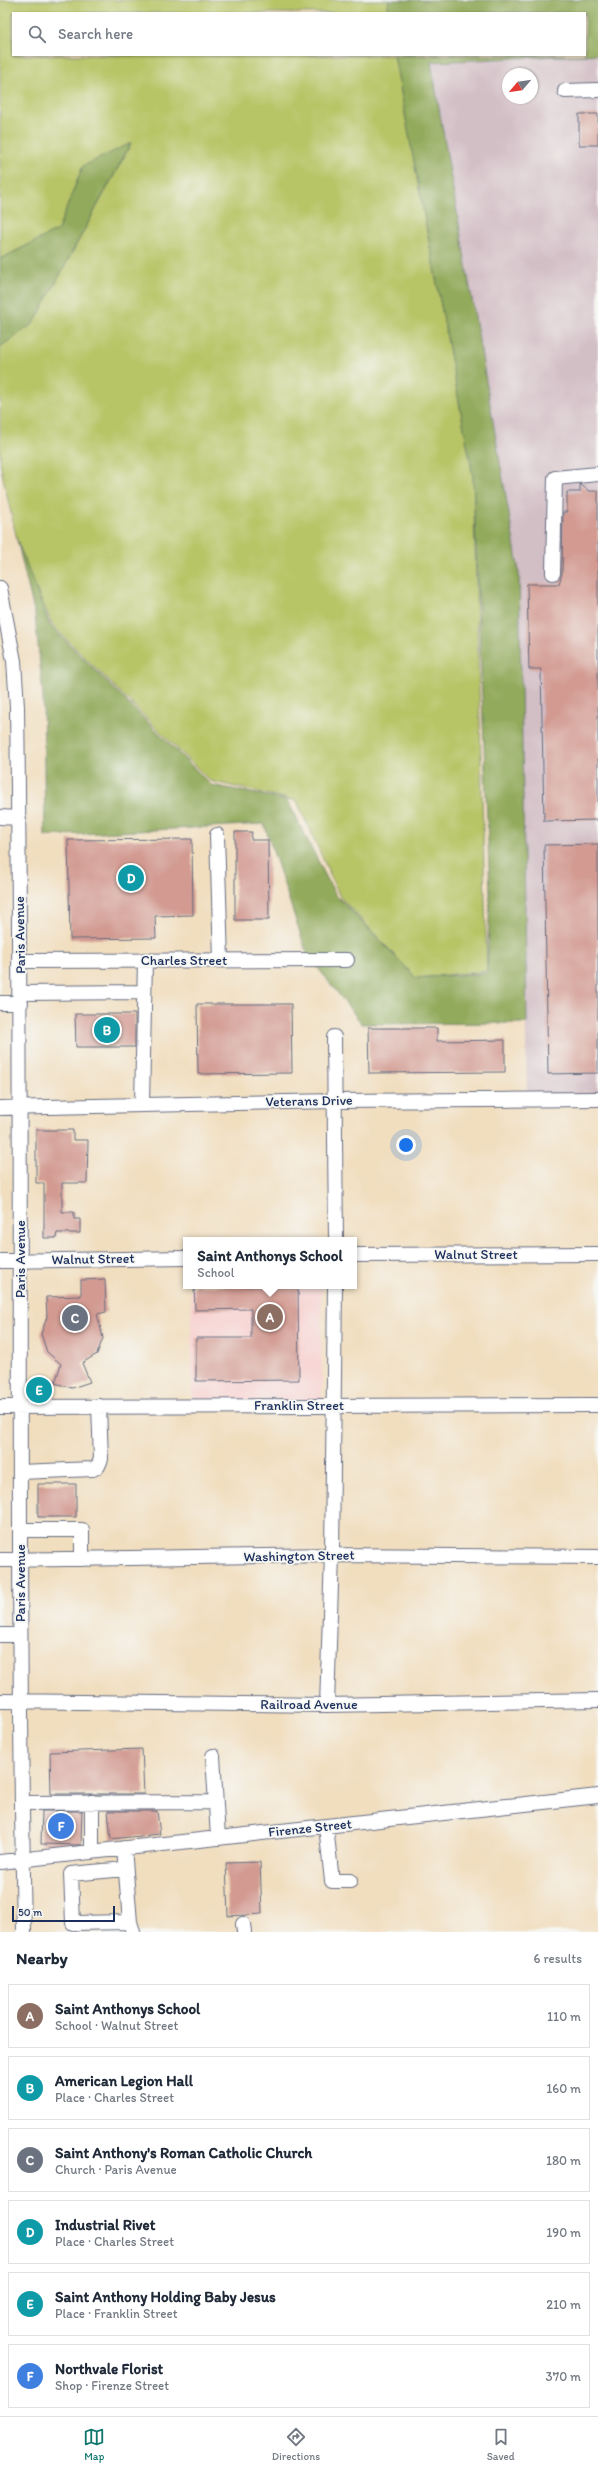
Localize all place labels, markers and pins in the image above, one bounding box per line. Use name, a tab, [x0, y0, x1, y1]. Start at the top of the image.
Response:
pin: D	[118, 863, 144, 893]
pin: B	[94, 1015, 120, 1045]
pin: A	[257, 1302, 283, 1332]
pin: C	[62, 1303, 88, 1333]
pin: E	[26, 1375, 52, 1405]
pin: F	[48, 1811, 74, 1841]

